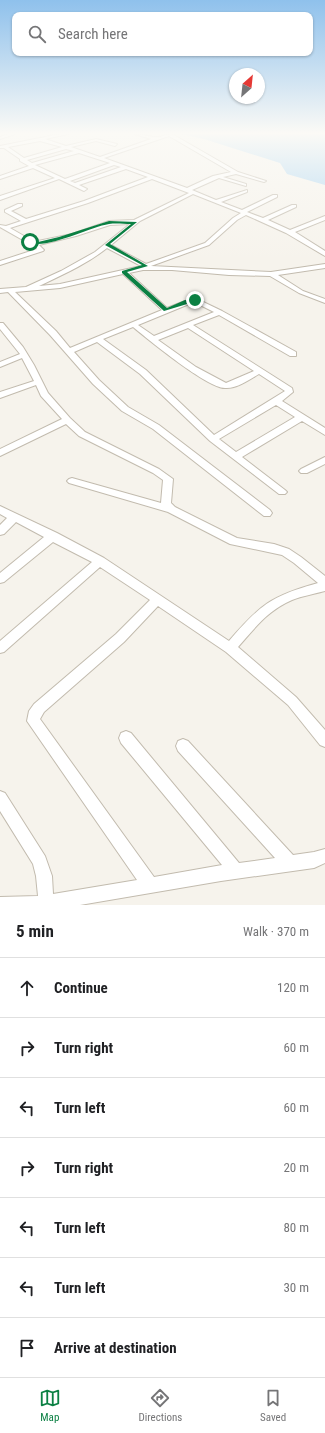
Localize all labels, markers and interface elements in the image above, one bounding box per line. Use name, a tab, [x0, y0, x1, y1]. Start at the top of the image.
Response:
search box	[12, 12, 313, 56]
icon: search	[26, 23, 48, 45]
text: Search here	[58, 25, 128, 43]
north arrow	[229, 68, 265, 104]
route start	[21, 233, 39, 251]
route end	[186, 291, 204, 309]
text: 5 min	[16, 921, 54, 941]
text: Walk · 370 m	[243, 924, 309, 939]
icon: ahead	[16, 977, 38, 999]
text: Continue	[54, 979, 108, 997]
text: 120 m	[277, 980, 309, 995]
icon: right	[16, 1037, 38, 1059]
text: Turn right	[54, 1039, 113, 1057]
text: 60 m	[283, 1040, 309, 1055]
icon: left	[16, 1097, 38, 1119]
text: Turn left	[54, 1099, 105, 1117]
text: 60 m	[283, 1100, 309, 1115]
icon: right	[16, 1157, 38, 1179]
text: Turn right	[54, 1159, 113, 1177]
text: 20 m	[283, 1160, 309, 1175]
icon: left	[16, 1217, 38, 1239]
text: Turn left	[54, 1219, 105, 1237]
text: 80 m	[283, 1220, 309, 1235]
icon: left	[16, 1277, 38, 1299]
text: Turn left	[54, 1279, 105, 1297]
text: 30 m	[283, 1280, 309, 1295]
icon: arrive	[16, 1337, 38, 1359]
text: Arrive at destination	[54, 1339, 177, 1357]
tab: Map	[39, 1387, 61, 1424]
tab: Directions	[138, 1387, 182, 1424]
tab: Saved	[260, 1387, 286, 1424]

